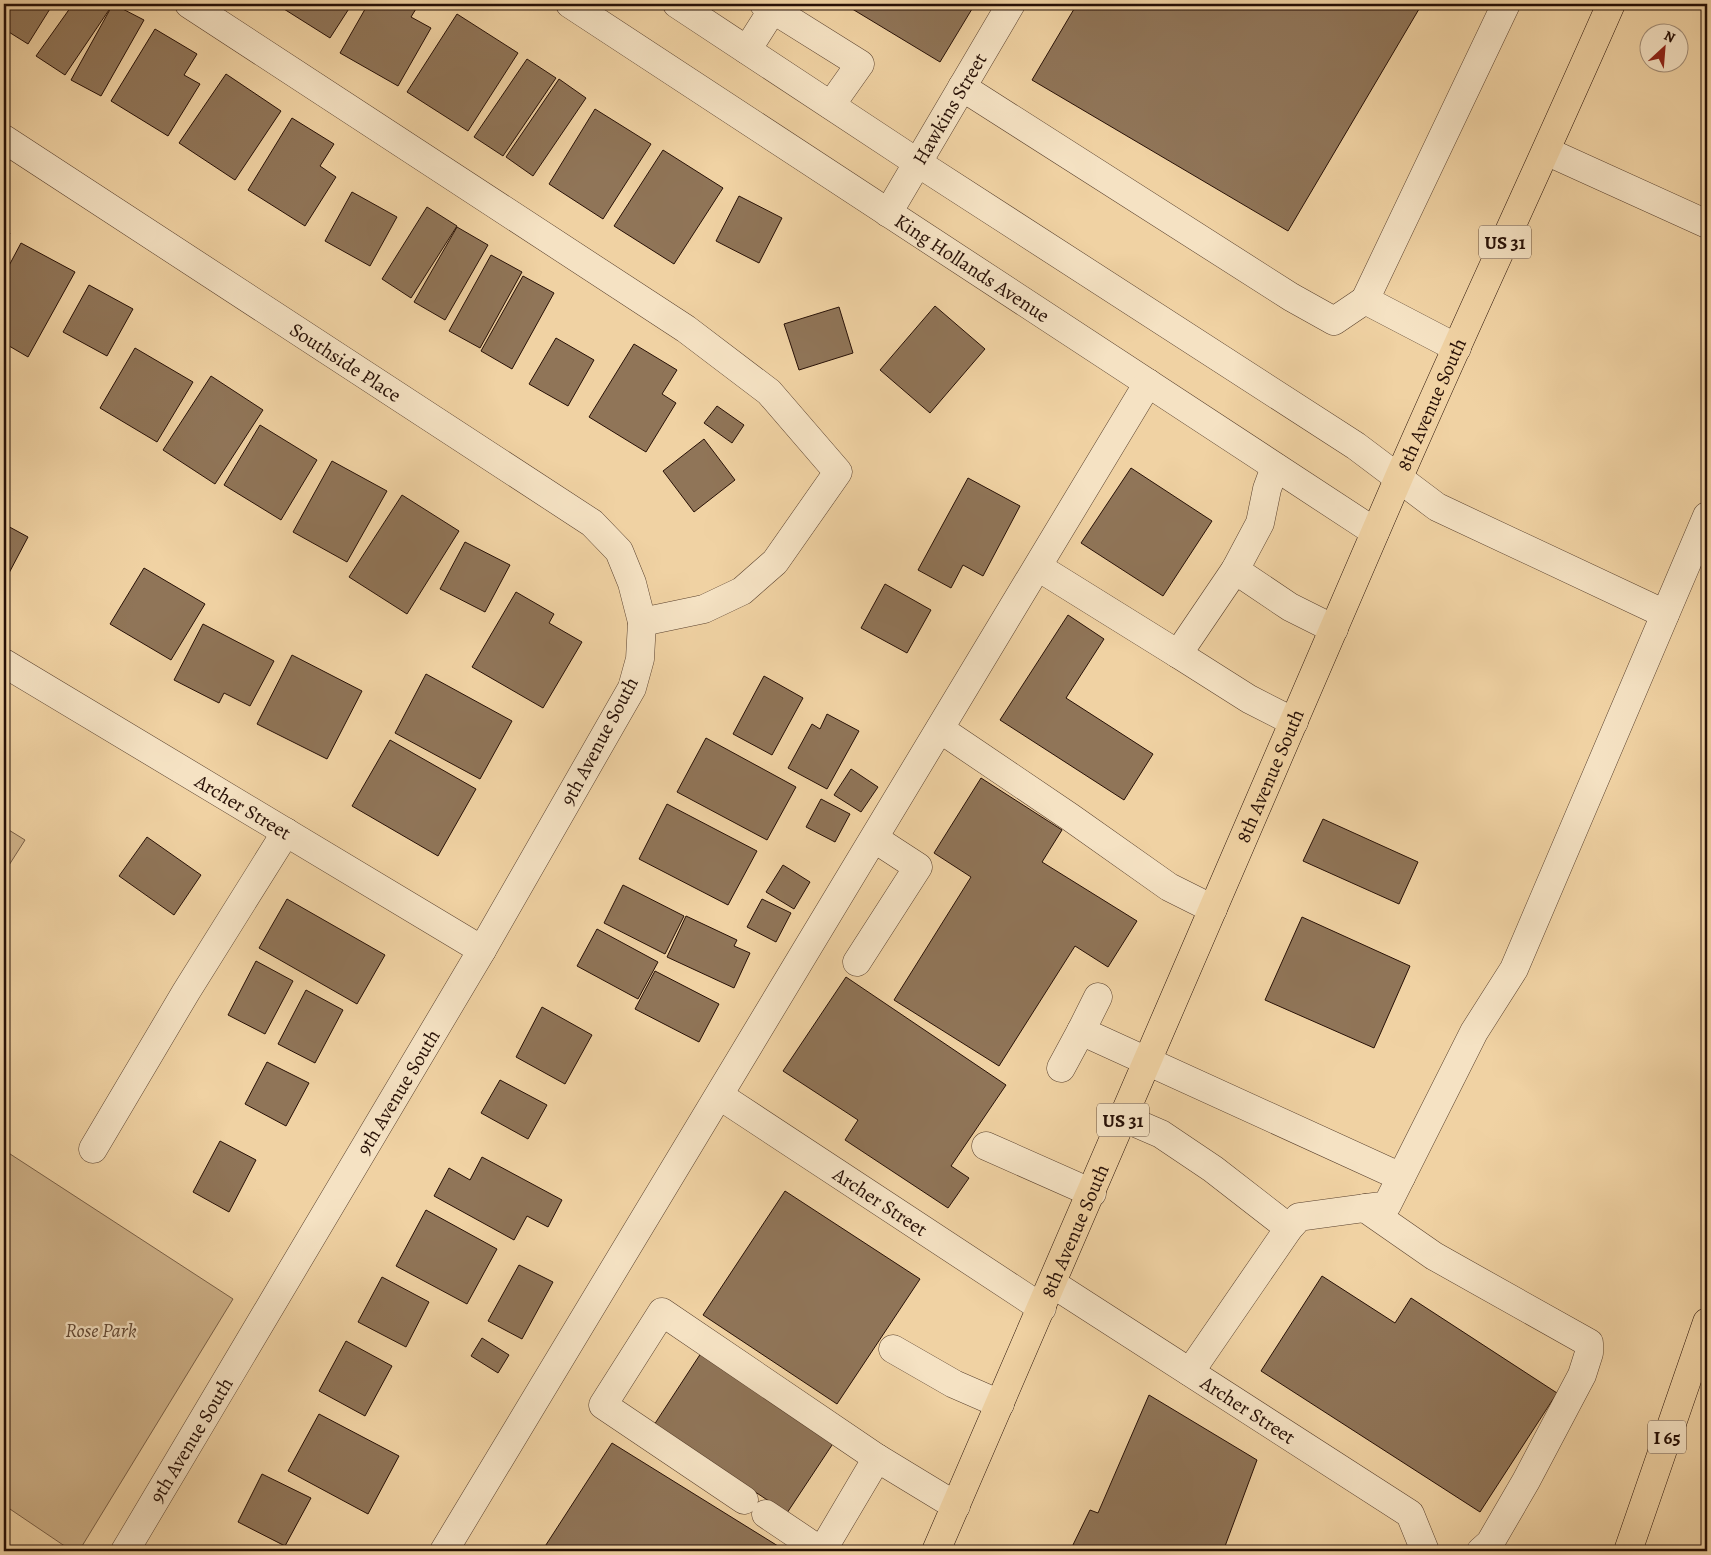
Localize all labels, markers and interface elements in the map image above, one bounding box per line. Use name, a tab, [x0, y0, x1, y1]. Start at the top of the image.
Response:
north arrow	[1638, 22, 1688, 72]
text: N	[1661, 26, 1678, 48]
street label: Hawkins Street	[906, 48, 993, 170]
street label: King Hollands Avenue	[889, 207, 1055, 329]
road number: US 31	[1479, 226, 1531, 258]
street label: Southside Place	[284, 316, 406, 409]
street label: 8th Avenue South	[1390, 334, 1473, 475]
street label: 9th Avenue South	[554, 672, 645, 810]
street label: 8th Avenue South	[1230, 705, 1311, 847]
street label: Archer Street	[189, 767, 296, 847]
street label: 9th Avenue South	[350, 1024, 447, 1160]
road number: US 31	[1097, 1104, 1149, 1136]
street label: 8th Avenue South	[1034, 1160, 1116, 1302]
street label: Archer Street	[827, 1161, 933, 1243]
park label: Rose Park	[65, 1317, 137, 1344]
street label: Archer Street	[1194, 1369, 1301, 1451]
street label: 9th Avenue South	[143, 1372, 240, 1508]
road number: I 65	[1648, 1420, 1686, 1454]

